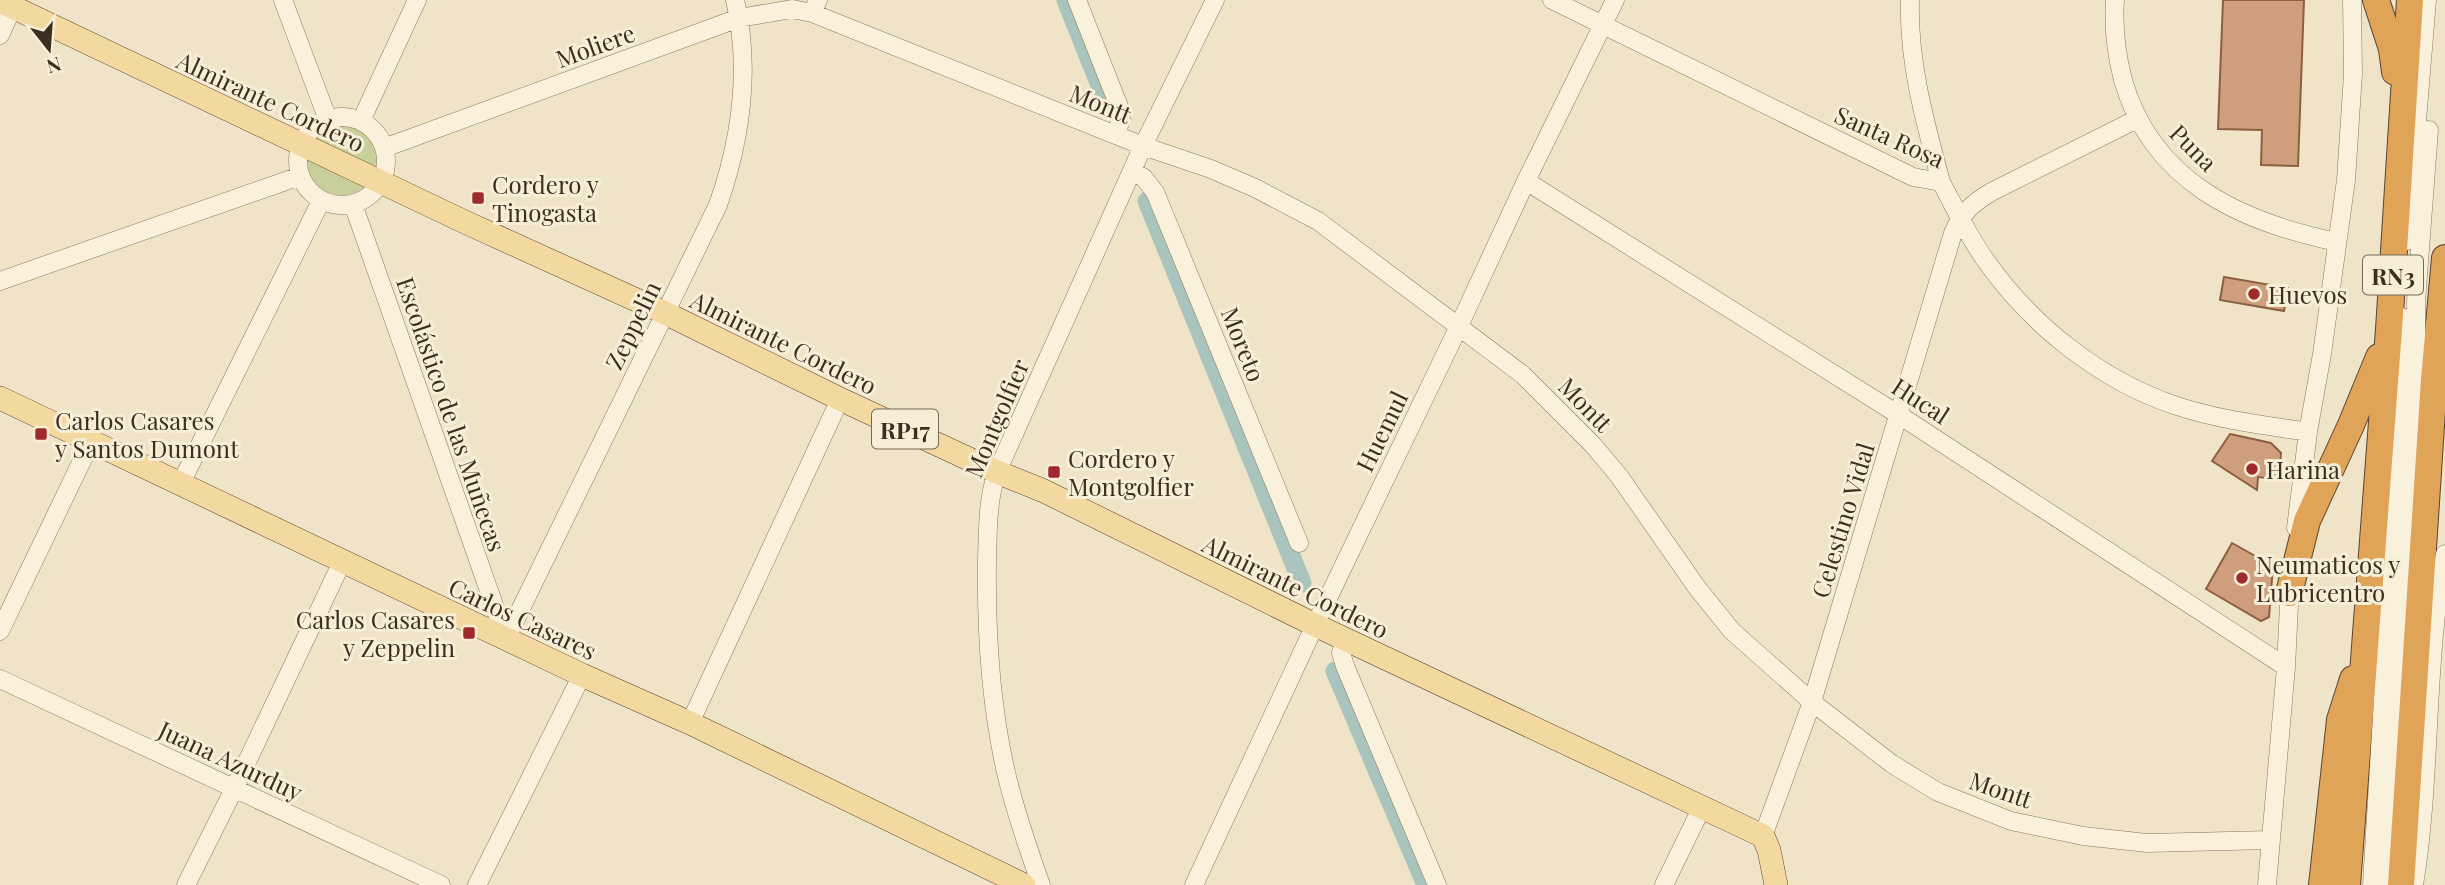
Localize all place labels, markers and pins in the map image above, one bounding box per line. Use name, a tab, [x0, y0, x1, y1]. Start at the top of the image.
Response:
place label: Cordero y Tinogasta	[492, 168, 599, 228]
marker: Cordero y Tinogasta	[470, 190, 486, 206]
place label: Huevos	[2268, 278, 2347, 310]
marker: Huevos	[2246, 286, 2262, 302]
place label: Carlos Casares y Santos Dumont	[54, 404, 239, 464]
marker: Carlos Casares y Santos Dumont	[33, 426, 49, 442]
place label: Cordero y Montgolfier	[1068, 442, 1194, 502]
place label: Harina	[2266, 453, 2340, 485]
marker: Harina	[2244, 461, 2260, 477]
marker: Cordero y Montgolfier	[1046, 464, 1062, 480]
place label: Neumaticos y Lubricentro	[2256, 548, 2400, 608]
marker: Neumaticos y Lubricentro	[2234, 570, 2250, 586]
place label: Carlos Casares y Zeppelin	[296, 603, 455, 663]
marker: Carlos Casares y Zeppelin	[461, 625, 477, 641]

